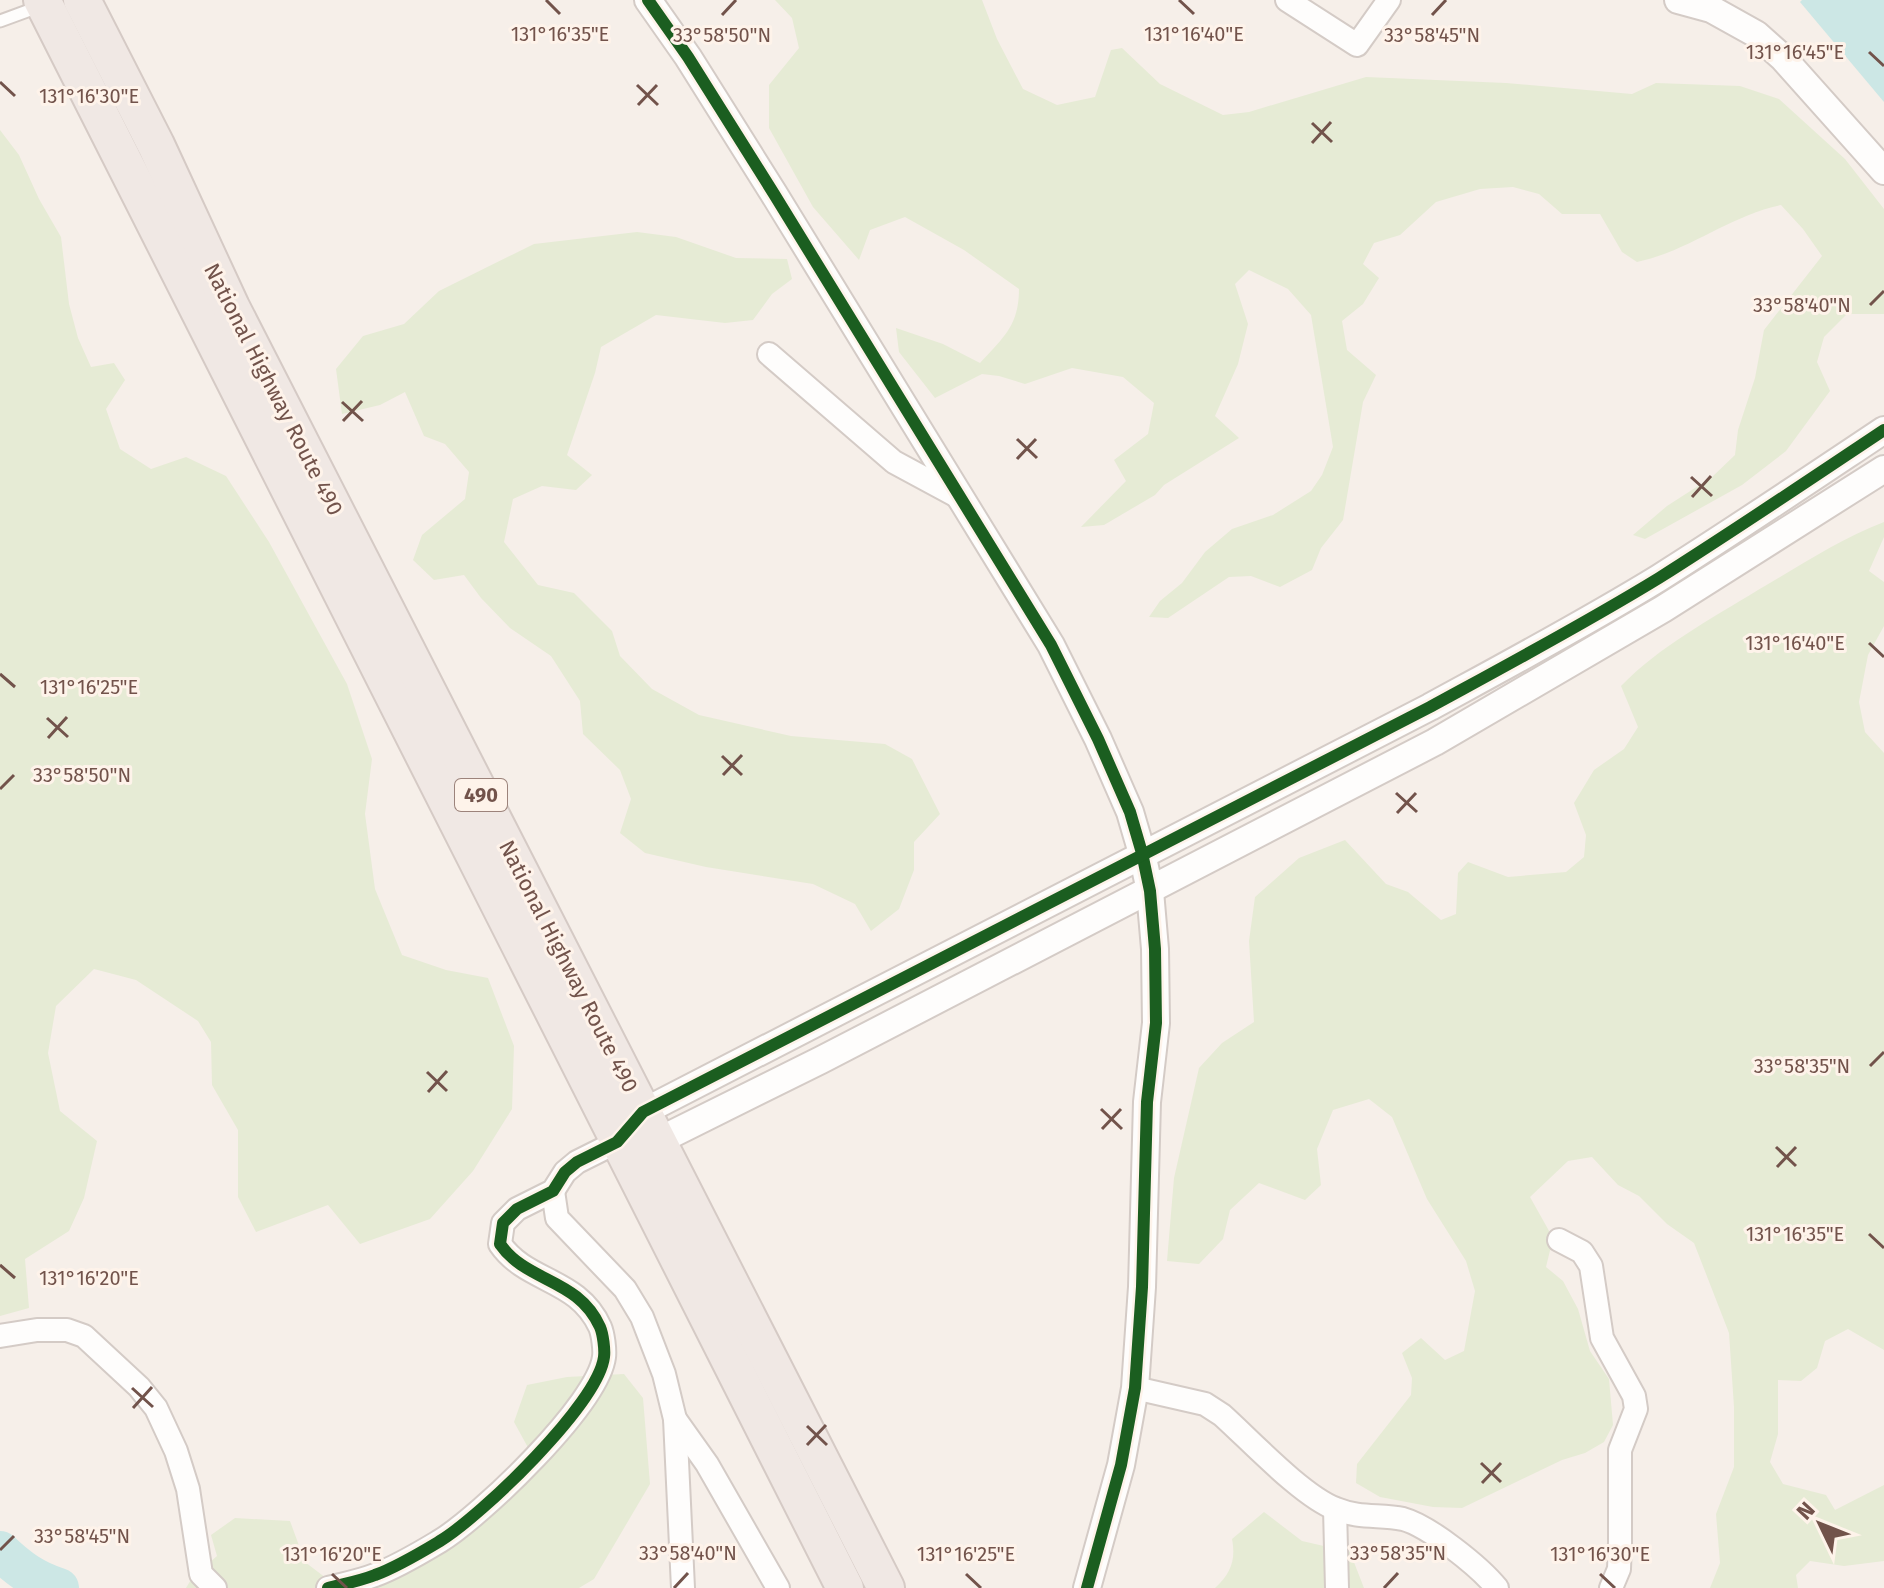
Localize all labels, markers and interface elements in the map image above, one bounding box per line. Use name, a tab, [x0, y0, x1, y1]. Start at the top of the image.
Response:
text: 131°16'35"E	[511, 22, 609, 46]
text: 131°16'40"E	[1144, 22, 1244, 46]
text: 33°58'50"N	[673, 23, 771, 47]
text: 33°58'45"N	[1384, 23, 1480, 47]
text: 131°16'45"E	[1746, 40, 1844, 64]
text: 131°16'30"E	[39, 84, 139, 108]
street label: National Highway Route 490	[198, 259, 349, 520]
text: 33°58'40"N	[1753, 293, 1851, 317]
text: 131°16'40"E	[1745, 631, 1845, 655]
text: 131°16'25"E	[40, 675, 138, 699]
text: 33°58'50"N	[33, 763, 131, 787]
road number: 490	[455, 779, 507, 811]
street label: National Highway Route 490	[493, 836, 644, 1097]
text: 33°58'35"N	[1754, 1054, 1850, 1078]
text: 131°16'35"E	[1746, 1222, 1844, 1246]
text: 131°16'20"E	[39, 1266, 139, 1290]
north arrow	[1780, 1484, 1860, 1564]
text: N	[1791, 1496, 1821, 1525]
text: 33°58'45"N	[34, 1524, 130, 1548]
text: 33°58'40"N	[639, 1541, 737, 1565]
text: 33°58'35"N	[1350, 1541, 1446, 1565]
text: 131°16'20"E	[282, 1542, 382, 1566]
text: 131°16'25"E	[917, 1542, 1015, 1566]
text: 131°16'30"E	[1550, 1542, 1650, 1566]

